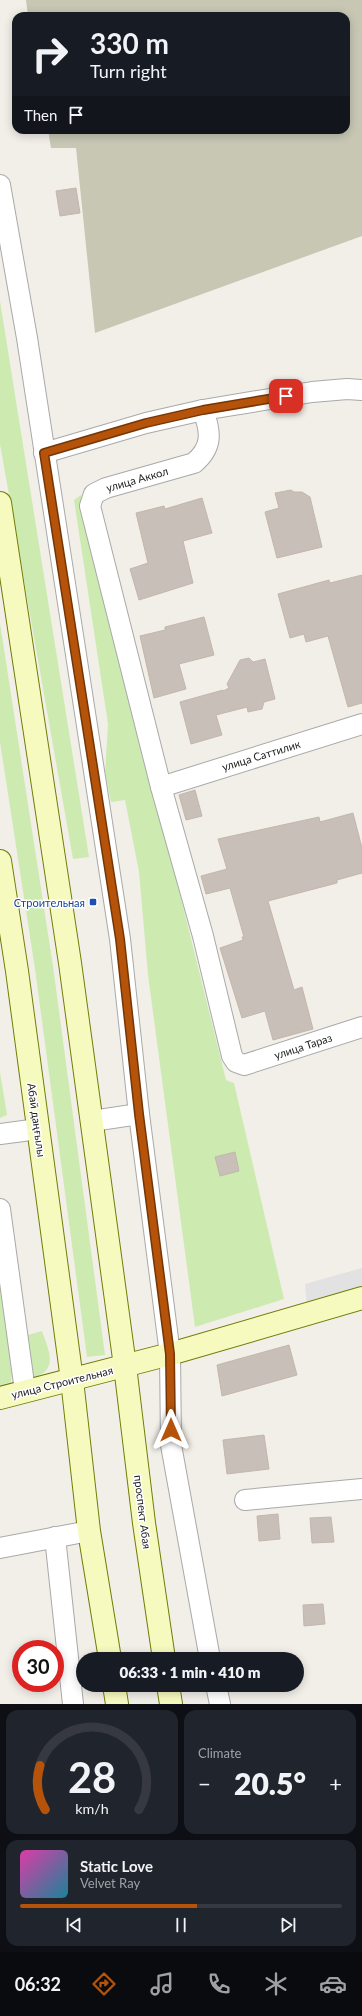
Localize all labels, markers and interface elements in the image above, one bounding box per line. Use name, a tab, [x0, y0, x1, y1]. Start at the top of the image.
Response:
text: 330 m	[90, 26, 169, 60]
icon: right	[24, 28, 76, 80]
text: Turn right	[90, 60, 167, 82]
icon: arrive	[65, 104, 87, 126]
text: Then	[24, 106, 57, 124]
pin	[269, 379, 303, 413]
icon: arrive	[275, 385, 297, 407]
street label: улица Аккол	[104, 464, 170, 494]
street label: улица Саттилик	[220, 737, 302, 773]
place label: Строительная	[14, 896, 85, 909]
marker: Строительная	[88, 897, 98, 907]
street label: улица Тараз	[272, 1031, 334, 1061]
street label: Абай даңғылы	[25, 1082, 49, 1158]
street label: улица Строительная	[10, 1363, 114, 1401]
position arrow	[150, 1409, 192, 1451]
street label: проспект Абая	[132, 1474, 154, 1550]
speed limit sign: 30	[12, 1640, 64, 1692]
text: 06:33 · 1 min · 410 m	[119, 1663, 261, 1681]
text: Climate	[198, 1745, 241, 1761]
text: 28	[68, 1752, 116, 1802]
text: 20.5°	[234, 1765, 306, 1801]
text: −	[198, 1770, 211, 1797]
text: +	[329, 1770, 342, 1797]
text: km/h	[75, 1800, 109, 1817]
text: Static Love	[80, 1857, 153, 1875]
text: Velvet Ray	[80, 1875, 140, 1891]
icon: previous	[63, 1914, 85, 1936]
icon: pause	[170, 1914, 192, 1936]
icon: next	[277, 1914, 299, 1936]
icon: directions	[90, 1970, 118, 1998]
icon: music	[148, 1970, 176, 1998]
icon: phone	[205, 1970, 233, 1998]
icon: climate	[262, 1970, 290, 1998]
icon: car	[319, 1970, 347, 1998]
text: 06:32	[15, 1973, 61, 1995]

